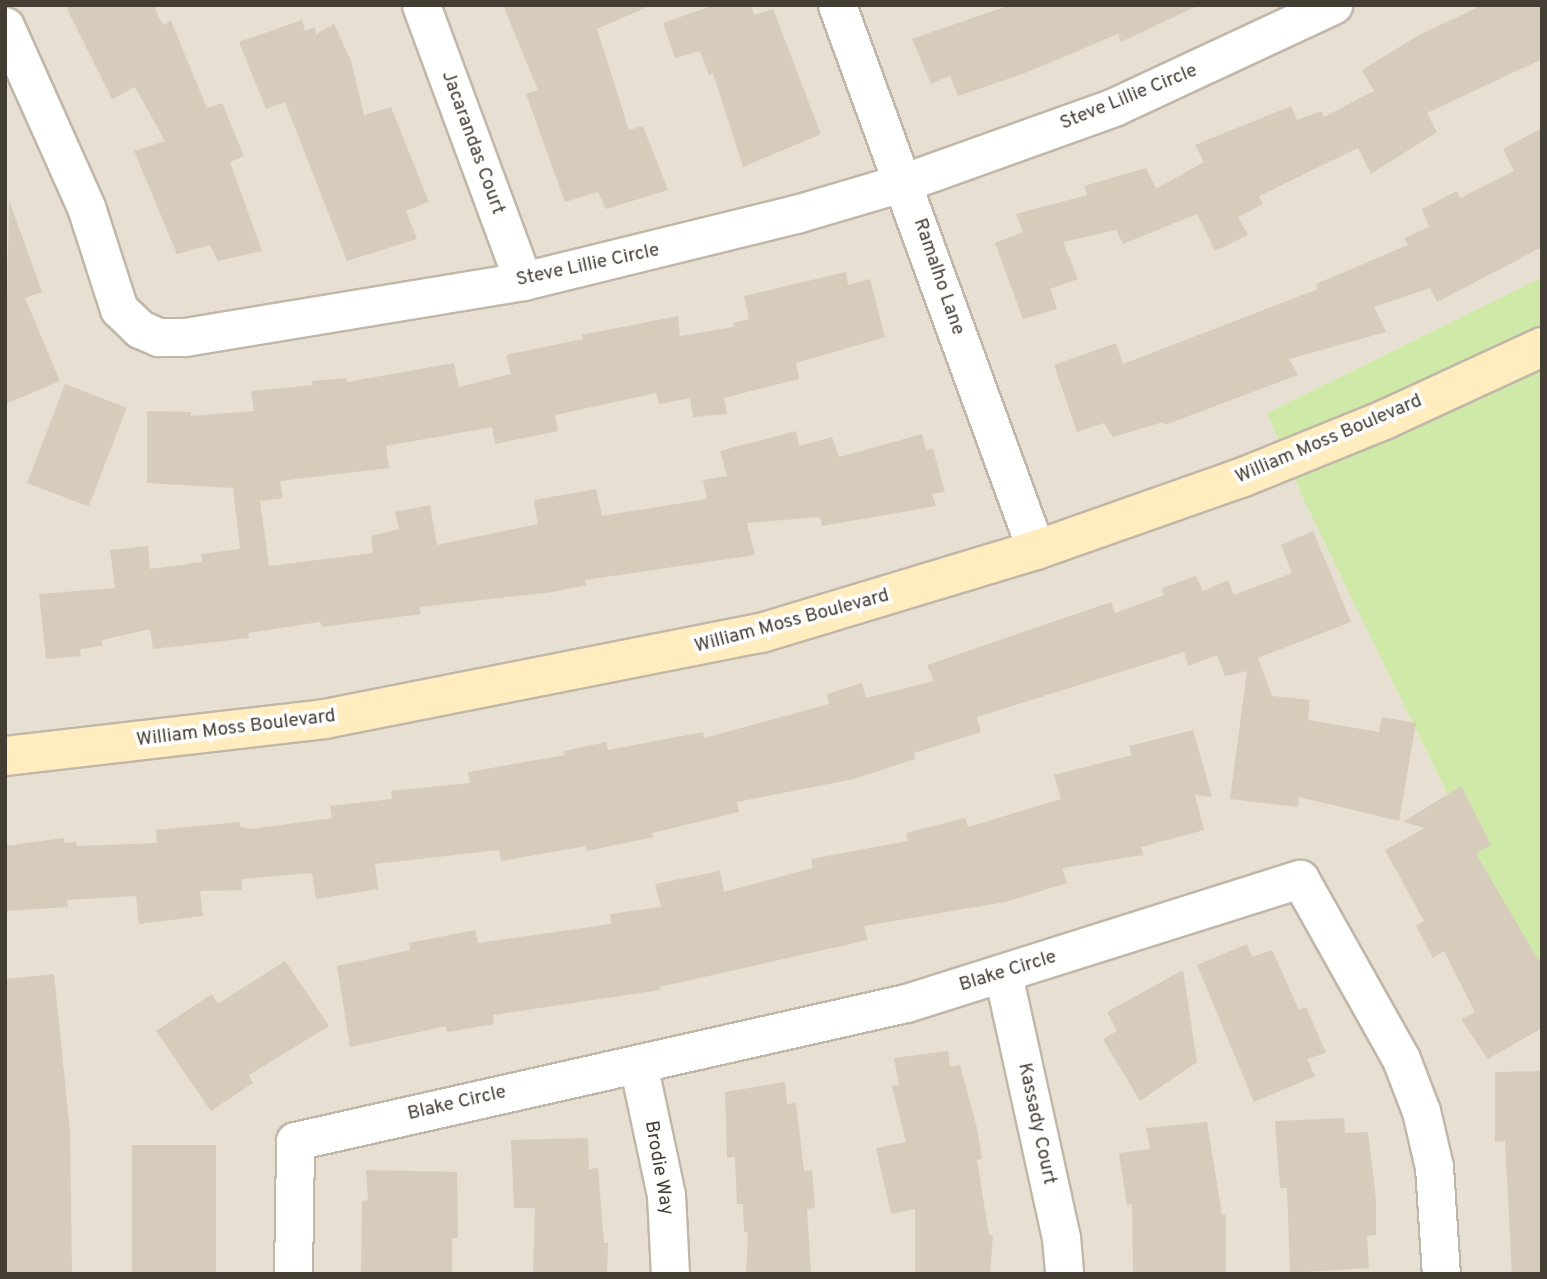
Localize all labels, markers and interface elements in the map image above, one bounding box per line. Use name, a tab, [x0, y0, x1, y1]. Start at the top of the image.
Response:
street label: Steve Lillie Circle	[1057, 60, 1201, 136]
street label: Jacarandas Court	[435, 68, 509, 218]
street label: Ramalho Lane	[907, 216, 969, 338]
street label: Steve Lillie Circle	[514, 240, 662, 292]
street label: William Moss Boulevard	[1232, 390, 1426, 490]
street label: William Moss Boulevard	[692, 585, 892, 659]
street label: William Moss Boulevard	[135, 705, 337, 753]
street label: Blake Circle	[957, 946, 1059, 998]
street label: Kassady Court	[1012, 1061, 1060, 1187]
street label: Blake Circle	[406, 1082, 508, 1126]
street label: Brodie Way	[638, 1119, 678, 1217]

